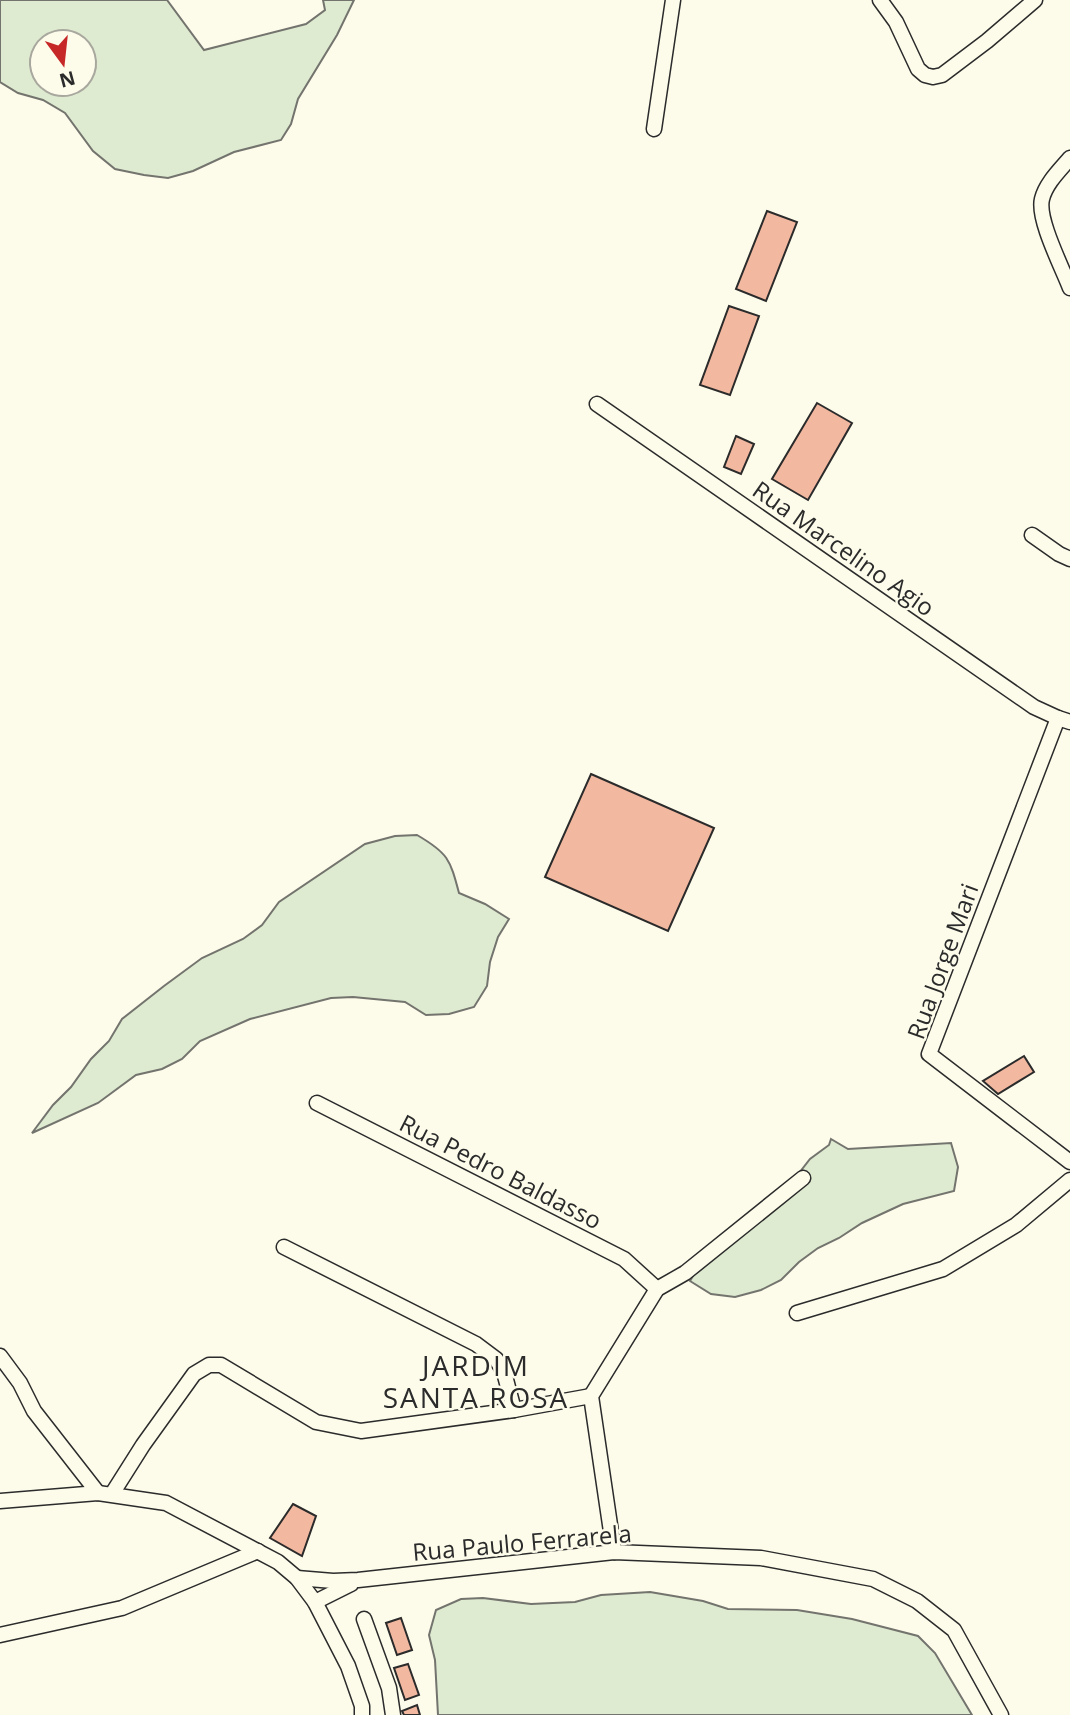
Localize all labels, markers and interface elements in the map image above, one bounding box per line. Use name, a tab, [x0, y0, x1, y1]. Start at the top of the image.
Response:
north arrow	[28, 28, 98, 98]
text: N	[57, 65, 78, 94]
street label: Rua Marcelino Agio	[746, 473, 942, 623]
street label: Rua Jorge Mari	[899, 879, 985, 1043]
street label: Rua Pedro Baldasso	[394, 1106, 608, 1236]
district label: JARDIM SANTA ROSA	[383, 1346, 569, 1416]
street label: Rua Paulo Ferrarela	[411, 1516, 633, 1568]

